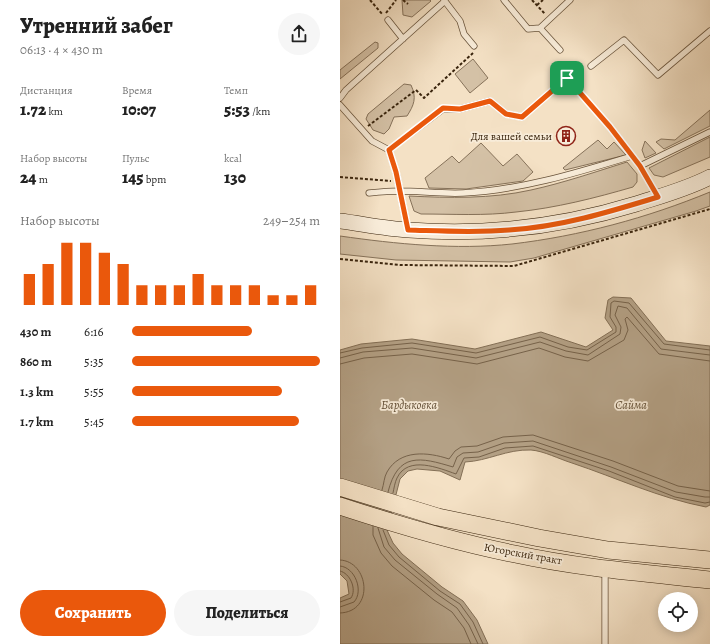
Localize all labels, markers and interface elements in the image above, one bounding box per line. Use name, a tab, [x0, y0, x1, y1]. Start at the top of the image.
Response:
text: Утренний забег	[20, 11, 173, 41]
button: share	[278, 13, 320, 55]
text: 06:13 · 4 × 430 m	[20, 41, 103, 58]
pin	[550, 61, 584, 95]
icon: arrive	[556, 67, 578, 89]
text: Дистанция	[20, 83, 72, 98]
text: Время	[122, 83, 152, 98]
text: Темп	[224, 83, 248, 98]
text: 1.72	[20, 98, 46, 121]
text: 10:07	[122, 98, 156, 121]
text: 5:53	[224, 98, 250, 121]
text: km	[46, 104, 63, 119]
text: /km	[250, 104, 270, 119]
building icon: Для вашей семьи	[555, 125, 577, 147]
place label: Для вашей семьи	[471, 129, 552, 144]
text: Набор высоты	[20, 151, 87, 166]
text: Пульс	[122, 151, 150, 166]
text: kcal	[224, 151, 242, 166]
text: 24	[20, 166, 36, 189]
text: 145	[122, 166, 144, 189]
text: 130	[224, 166, 246, 189]
text: m	[36, 172, 48, 187]
text: bpm	[144, 172, 166, 187]
text: Набор высоты	[20, 212, 100, 229]
text: 249–254 m	[263, 212, 320, 229]
text: 430 m	[20, 323, 51, 340]
text: 6:16	[84, 323, 104, 340]
text: 860 m	[20, 353, 52, 370]
text: 5:35	[84, 353, 104, 370]
text: 1.3 km	[20, 383, 54, 400]
text: 5:55	[84, 383, 104, 400]
water label: Бардыковка	[381, 397, 437, 413]
water label: Сайма	[615, 397, 647, 413]
text: 1.7 km	[20, 413, 54, 430]
text: 5:45	[84, 413, 104, 430]
street label: Югорский тракт	[483, 540, 563, 568]
button: Сохранить	[20, 590, 166, 636]
button: Поделиться	[174, 590, 320, 636]
map controls	[658, 592, 698, 632]
button: locate	[658, 592, 698, 632]

